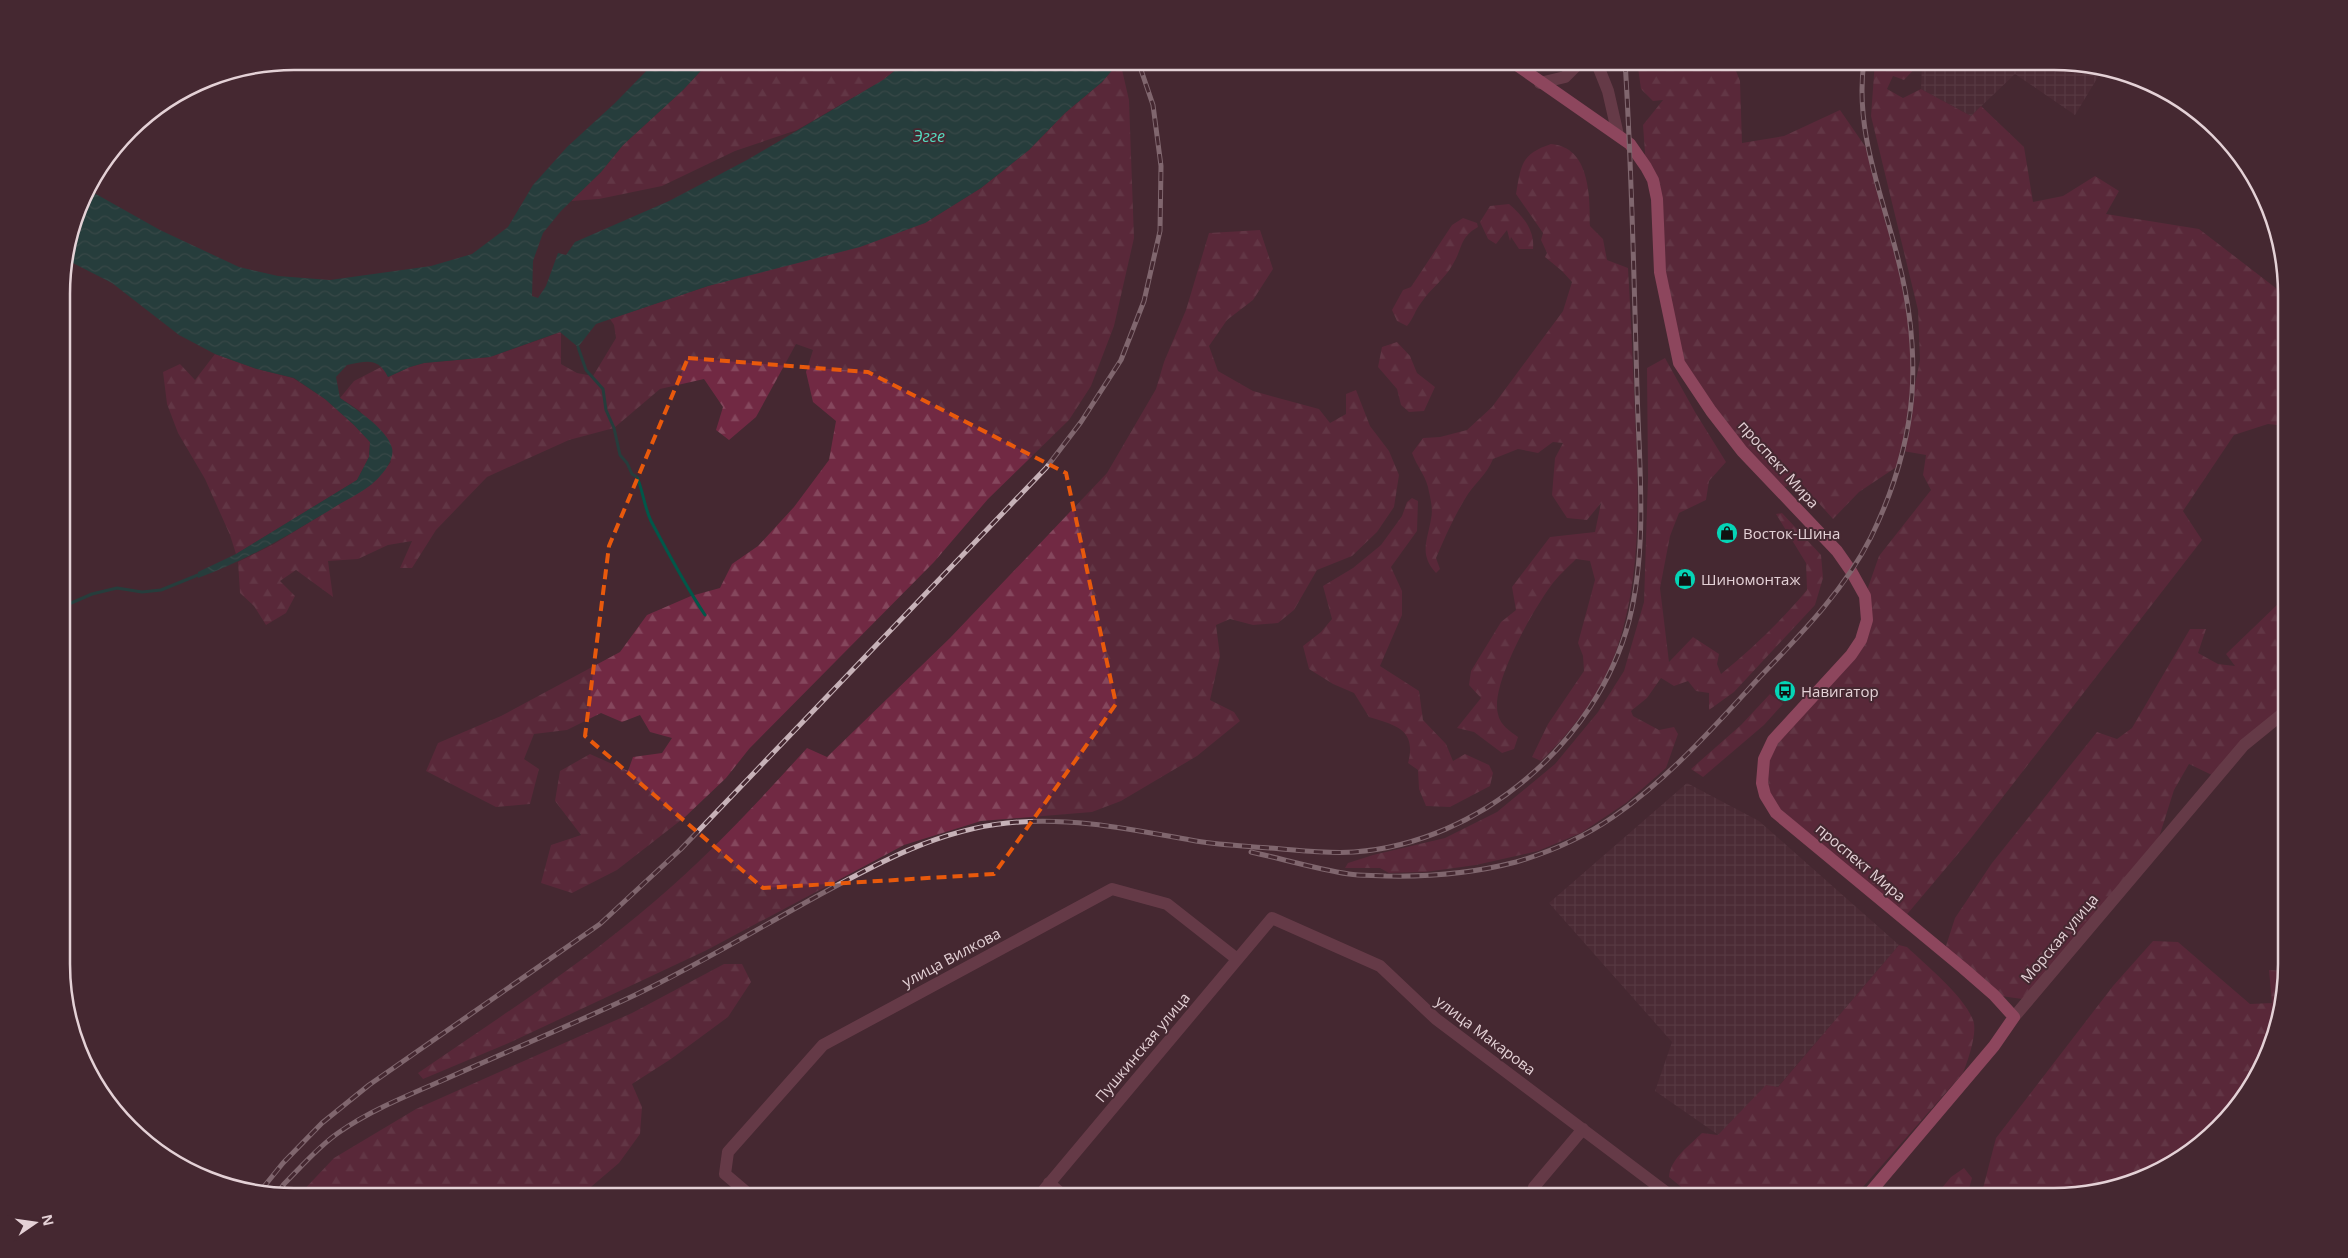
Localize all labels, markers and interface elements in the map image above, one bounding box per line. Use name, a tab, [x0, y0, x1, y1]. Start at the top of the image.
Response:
water label: Эгге	[913, 125, 945, 147]
street label: проспект Мира	[1734, 416, 1824, 512]
shop icon: Восток-Шина	[1715, 521, 1739, 545]
place label: Восток-Шина	[1743, 523, 1840, 543]
shop icon: Шиномонтаж	[1673, 567, 1697, 591]
place label: Шиномонтаж	[1701, 569, 1800, 589]
bus stop icon: Навигатор	[1773, 679, 1797, 703]
place label: Навигатор	[1801, 681, 1879, 701]
street label: проспект Мира	[1812, 818, 1910, 906]
street label: Морская улица	[2016, 889, 2102, 987]
street label: улица Вилкова	[898, 923, 1004, 991]
street label: Пушкинская улица	[1090, 988, 1194, 1106]
street label: улица Макарова	[1432, 991, 1540, 1079]
north arrow	[10, 1198, 60, 1248]
text: N	[38, 1212, 59, 1228]

